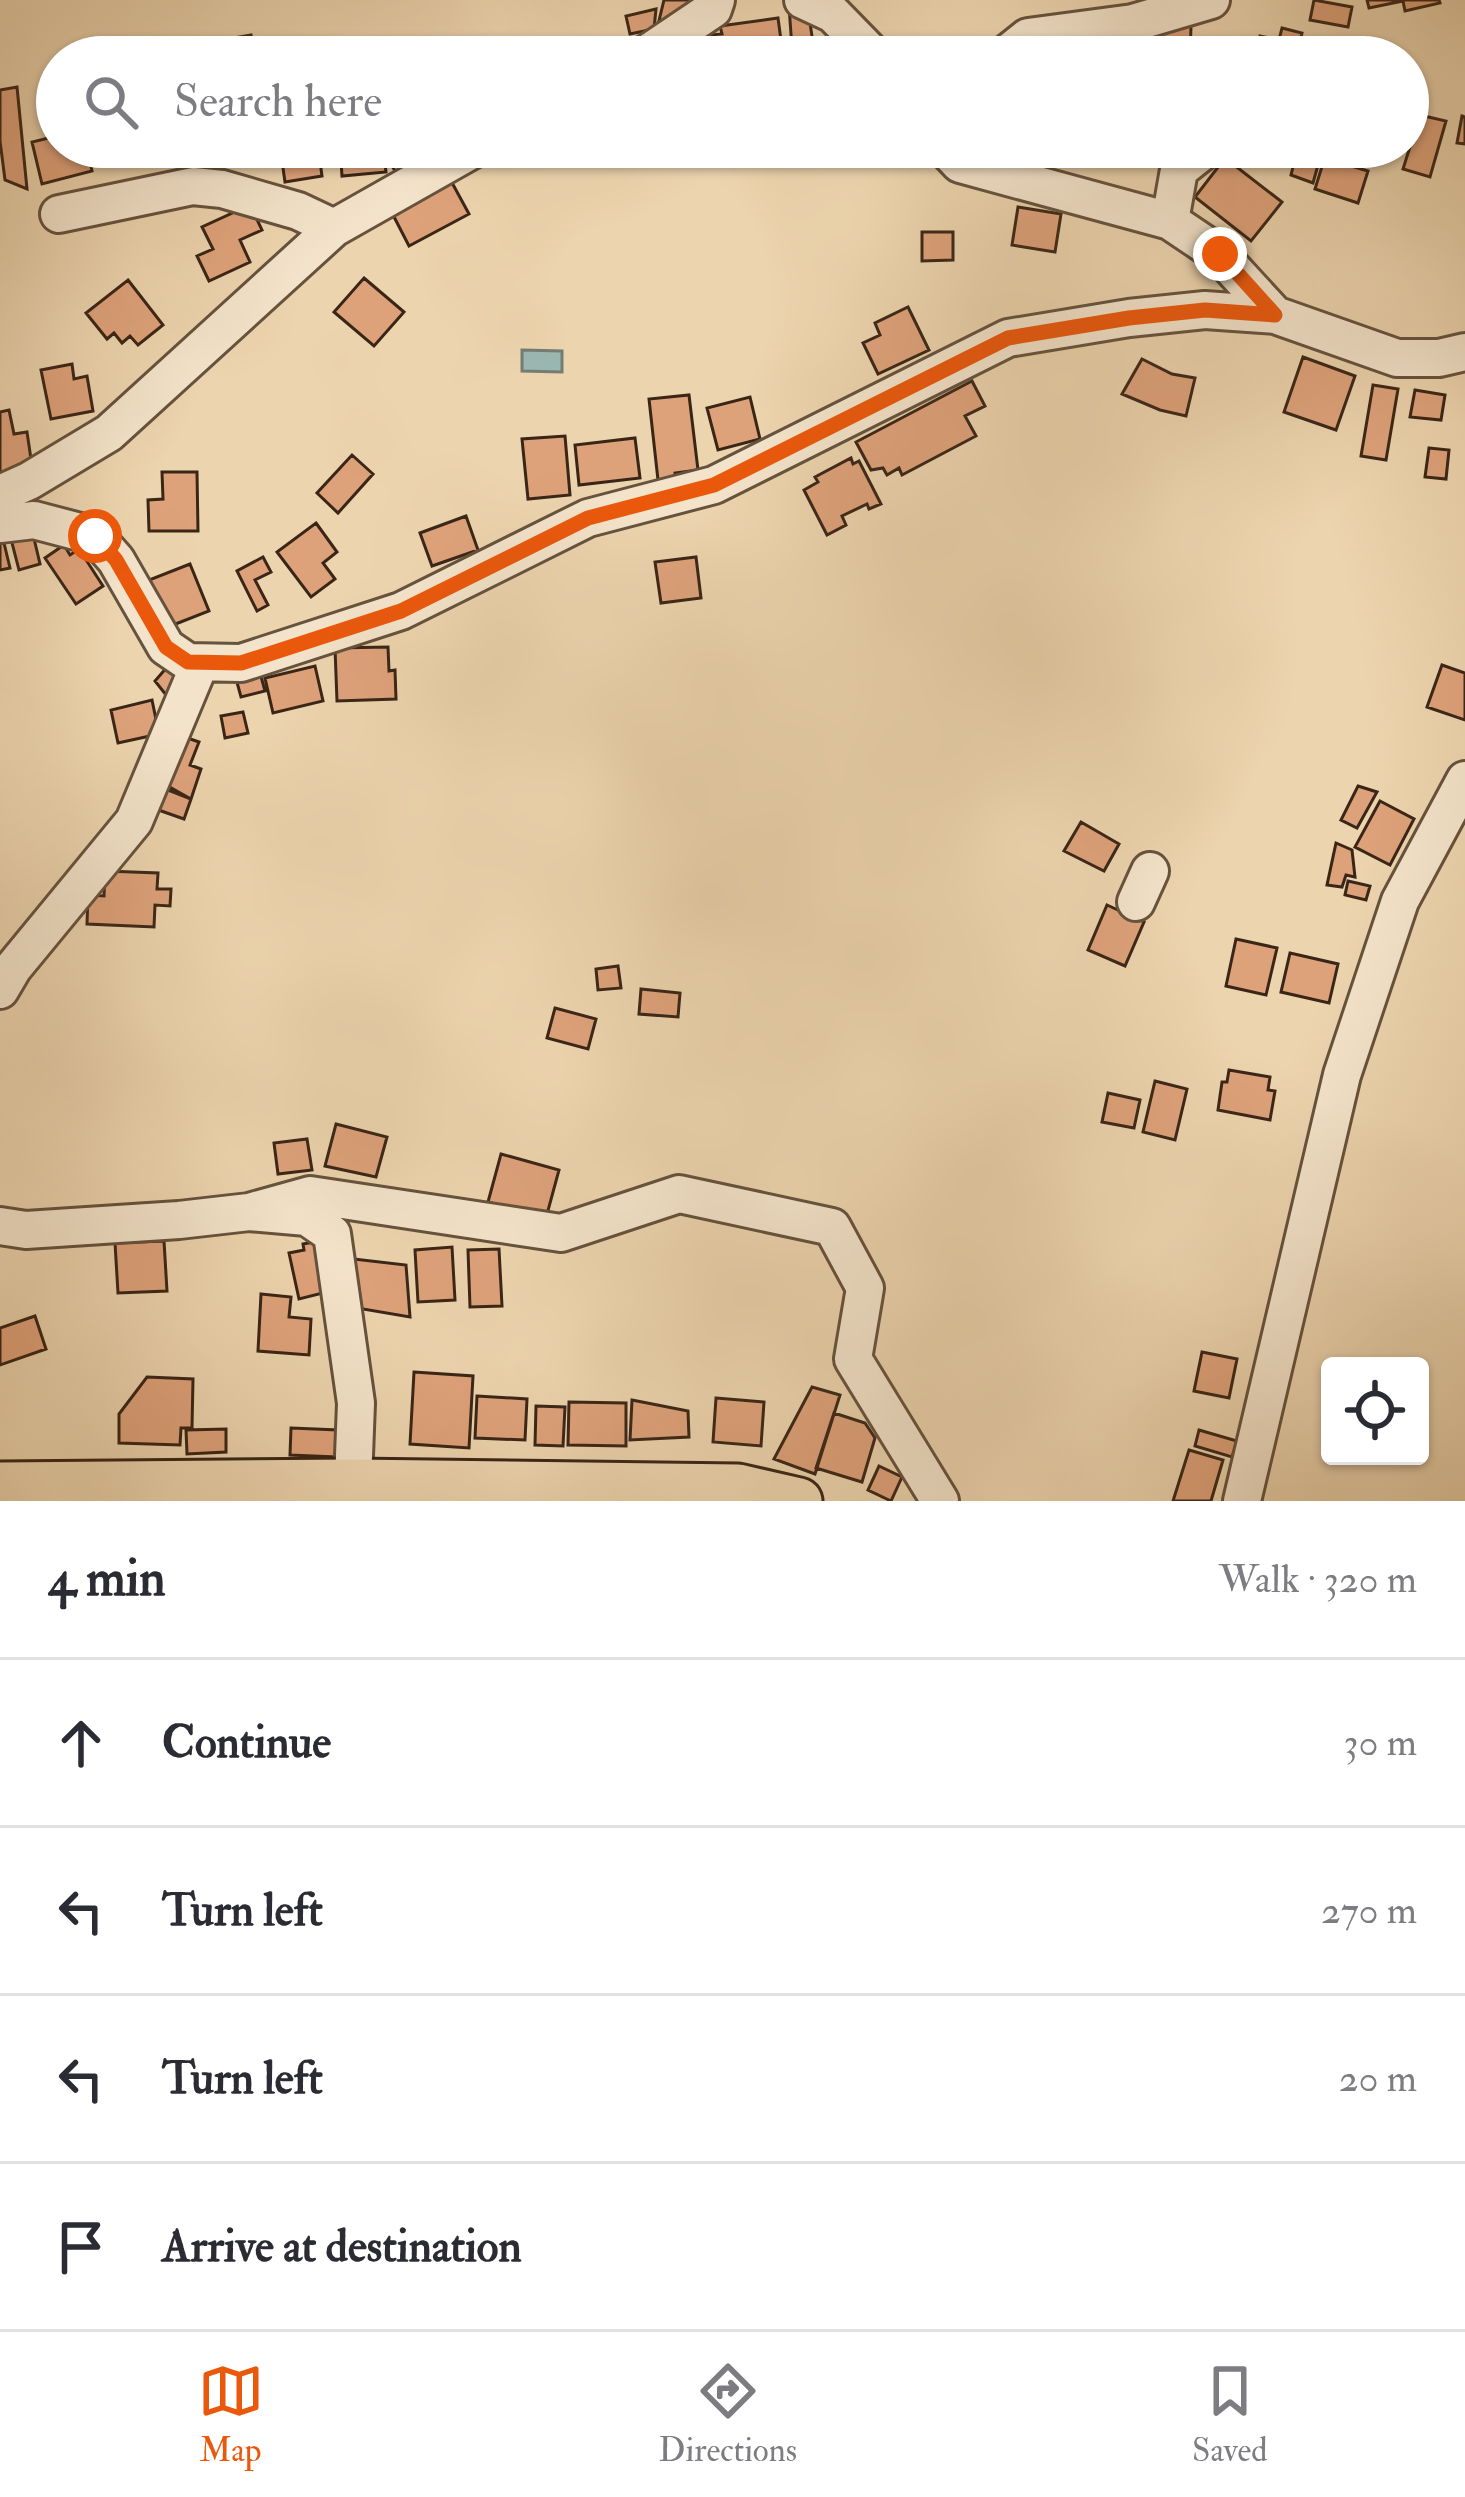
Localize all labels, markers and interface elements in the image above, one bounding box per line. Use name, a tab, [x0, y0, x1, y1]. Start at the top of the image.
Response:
search box	[36, 36, 1429, 168]
icon: search	[78, 69, 144, 135]
text: Search here	[174, 74, 382, 130]
route end	[1193, 227, 1247, 281]
route start	[68, 509, 122, 563]
map controls	[1321, 1357, 1429, 1465]
button: locate	[1321, 1357, 1429, 1465]
text: 4 min	[48, 1547, 166, 1611]
text: Walk · 320 m	[1219, 1555, 1417, 1604]
icon: ahead	[48, 1710, 114, 1776]
text: Continue	[162, 1715, 331, 1771]
text: 30 m	[1344, 1718, 1417, 1767]
icon: left	[48, 1878, 114, 1944]
text: Turn left	[162, 1883, 323, 1939]
text: 270 m	[1321, 1886, 1417, 1935]
icon: left	[48, 2046, 114, 2112]
text: Turn left	[162, 2051, 323, 2107]
text: 20 m	[1339, 2054, 1417, 2103]
icon: arrive	[48, 2214, 114, 2280]
text: Arrive at destination	[162, 2219, 522, 2275]
tab: Map	[198, 2358, 264, 2471]
tab: Directions	[659, 2358, 797, 2471]
tab: Saved	[1192, 2358, 1267, 2471]

